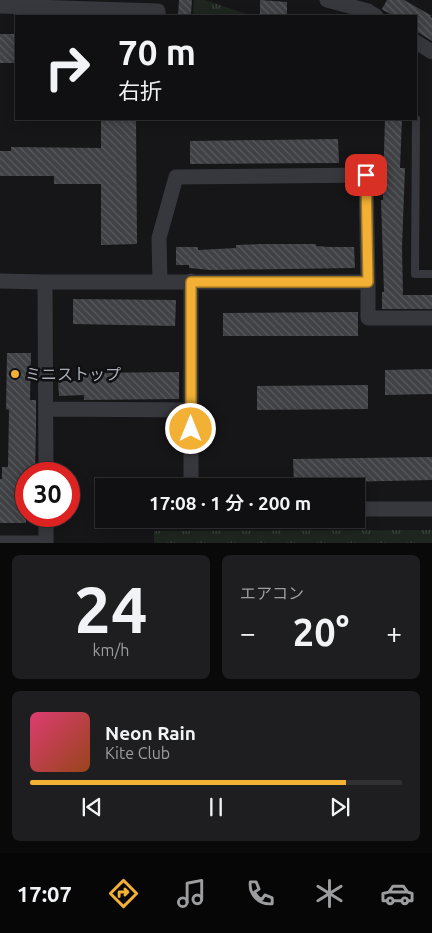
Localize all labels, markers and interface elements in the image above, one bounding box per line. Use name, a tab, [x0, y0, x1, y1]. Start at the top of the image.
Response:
text: 70 m	[118, 32, 196, 72]
icon: right	[35, 35, 100, 100]
text: 右折	[118, 78, 162, 103]
pin	[345, 154, 387, 196]
icon: arrive	[352, 161, 380, 189]
place label: ミニストップ	[25, 365, 121, 383]
marker: ミニストップ	[9, 368, 21, 380]
position arrow	[164, 402, 216, 454]
speed limit sign: 30	[15, 462, 80, 527]
text: 17:08 · 1 分 · 200 m	[149, 492, 311, 514]
text: 24	[74, 572, 148, 645]
text: エアコン	[240, 584, 304, 602]
text: 20°	[293, 611, 349, 653]
text: −	[240, 617, 256, 648]
text: +	[386, 617, 402, 648]
text: km/h	[93, 641, 129, 659]
text: Neon Rain	[105, 722, 196, 744]
text: Kite Club	[105, 744, 170, 762]
icon: previous	[78, 793, 106, 821]
icon: pause	[202, 793, 230, 821]
icon: next	[326, 793, 354, 821]
icon: directions	[106, 876, 141, 911]
icon: music	[174, 876, 209, 911]
icon: phone	[243, 876, 278, 911]
icon: climate	[312, 876, 347, 911]
icon: car	[380, 876, 415, 911]
text: 17:07	[17, 881, 72, 906]

